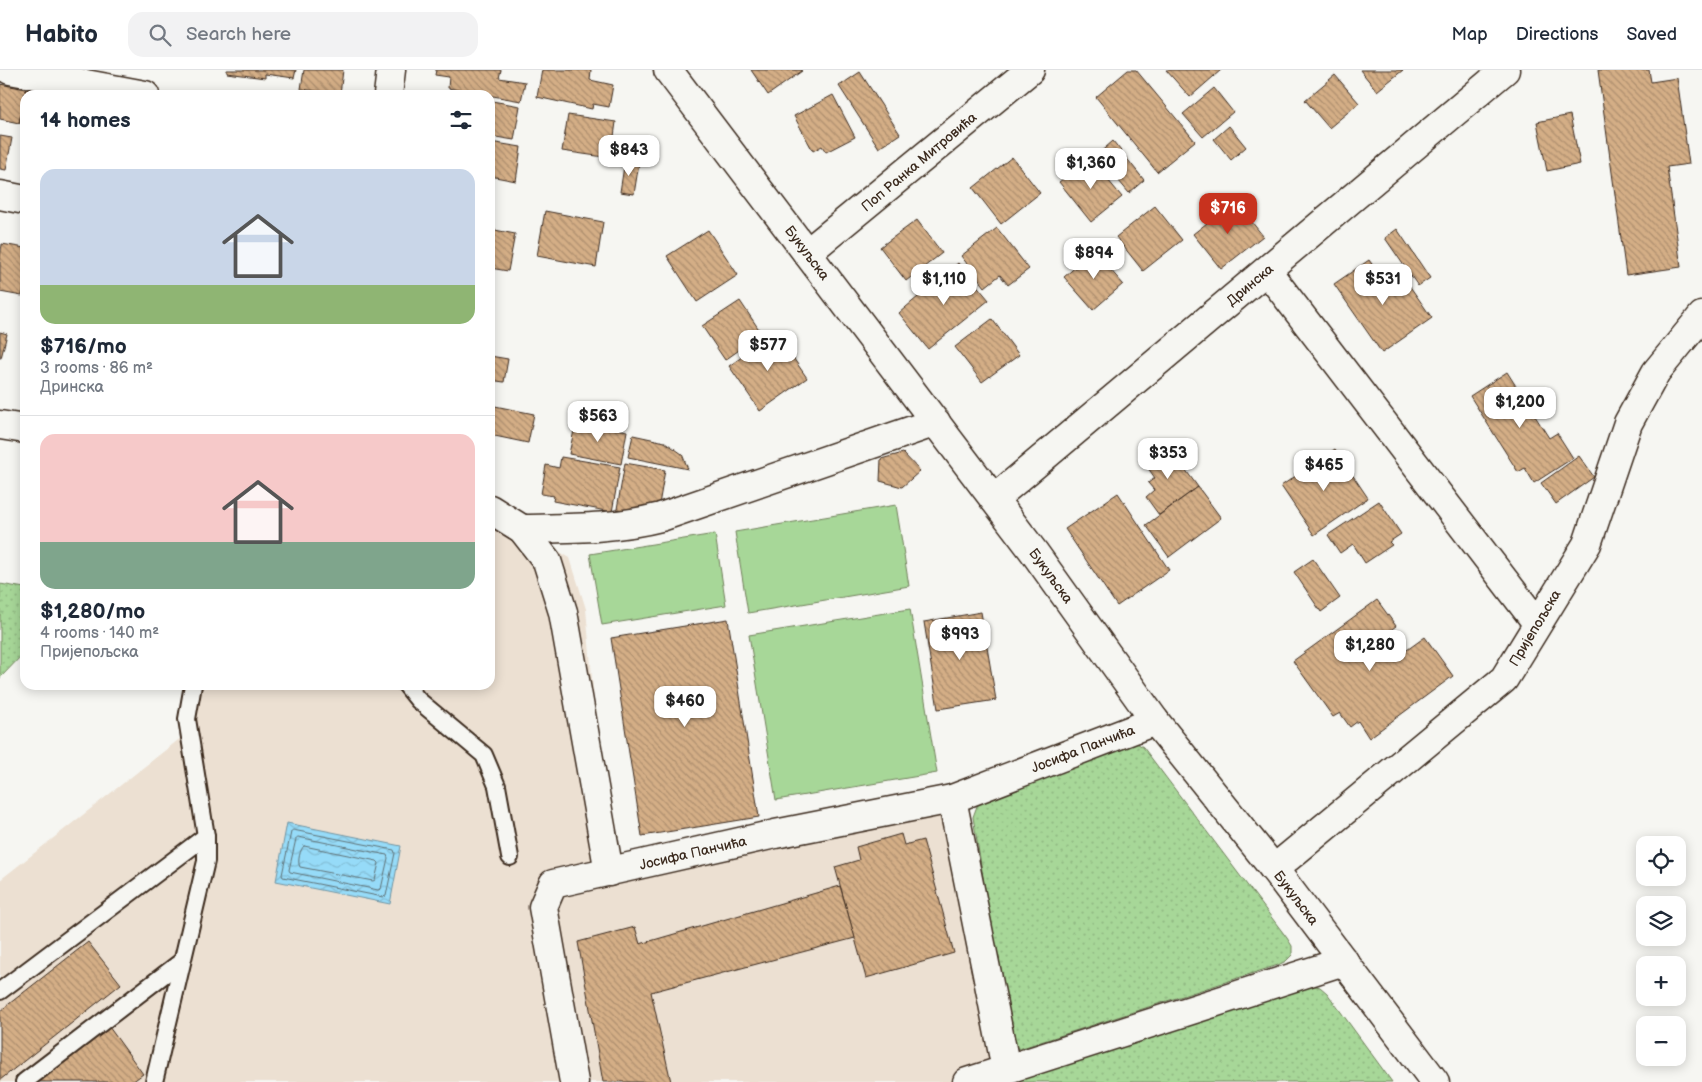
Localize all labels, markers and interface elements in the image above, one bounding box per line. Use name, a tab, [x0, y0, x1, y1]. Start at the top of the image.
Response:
search box	[128, 12, 478, 57]
text: Habito	[25, 20, 98, 49]
icon: search	[146, 21, 174, 49]
text: Search here	[186, 23, 291, 46]
text: Map	[1452, 24, 1488, 45]
text: Directions	[1516, 24, 1598, 45]
text: Saved	[1626, 24, 1677, 45]
icon: filters	[447, 106, 475, 134]
text: 14 homes	[40, 108, 131, 133]
street label: Поп Ранка Митровића	[858, 108, 981, 215]
pin: $843	[599, 134, 659, 177]
text: $843	[610, 141, 648, 160]
pin: $1,360	[1050, 148, 1132, 190]
text: $1,360	[1066, 154, 1116, 173]
pin: $716	[1198, 192, 1258, 235]
text: $716	[1210, 199, 1246, 218]
icon: home	[213, 201, 303, 291]
street label: Букуљска	[781, 222, 833, 284]
pin: $894	[1064, 238, 1124, 280]
text: $894	[1075, 244, 1113, 263]
street label: Дринска	[1223, 260, 1277, 309]
pin: $1,110	[903, 264, 985, 306]
pin: $531	[1353, 264, 1413, 306]
text: $1,110	[922, 270, 966, 289]
text: $531	[1365, 270, 1401, 289]
pin: $577	[738, 330, 798, 372]
text: $716/mo	[40, 334, 127, 359]
text: $577	[749, 336, 787, 355]
text: 3 rooms · 86 m²	[40, 359, 153, 378]
text: Дринска	[40, 378, 104, 397]
pin: $1,200	[1479, 386, 1561, 429]
text: $1,200	[1495, 393, 1545, 412]
pin: $563	[568, 400, 628, 443]
text: $563	[579, 407, 617, 426]
pin: $353	[1138, 438, 1198, 480]
text: $353	[1149, 444, 1187, 463]
pin: $465	[1294, 450, 1354, 492]
text: $465	[1305, 456, 1343, 475]
icon: home	[213, 467, 303, 557]
street label: Букуљска	[1025, 545, 1077, 607]
street label: Пријепољска	[1505, 586, 1565, 669]
text: $1,280/mo	[40, 599, 145, 624]
pin: $993	[930, 618, 990, 661]
text: 4 rooms · 140 m²	[40, 624, 159, 643]
text: $993	[941, 625, 979, 644]
pin: $1,280	[1329, 630, 1411, 672]
text: $1,280	[1345, 636, 1395, 655]
text: Пријепољска	[40, 643, 139, 662]
pin: $460	[655, 686, 715, 728]
text: $460	[665, 692, 705, 711]
street label: Јосифа Панчића	[1029, 721, 1138, 777]
street label: Јосифа Панчића	[638, 832, 749, 874]
map controls	[1636, 836, 1686, 1066]
button: locate	[1636, 836, 1686, 886]
street label: Букуљска	[1270, 867, 1322, 929]
button: layers	[1636, 896, 1686, 946]
button: +	[1636, 956, 1686, 1006]
button: −	[1636, 1016, 1686, 1066]

